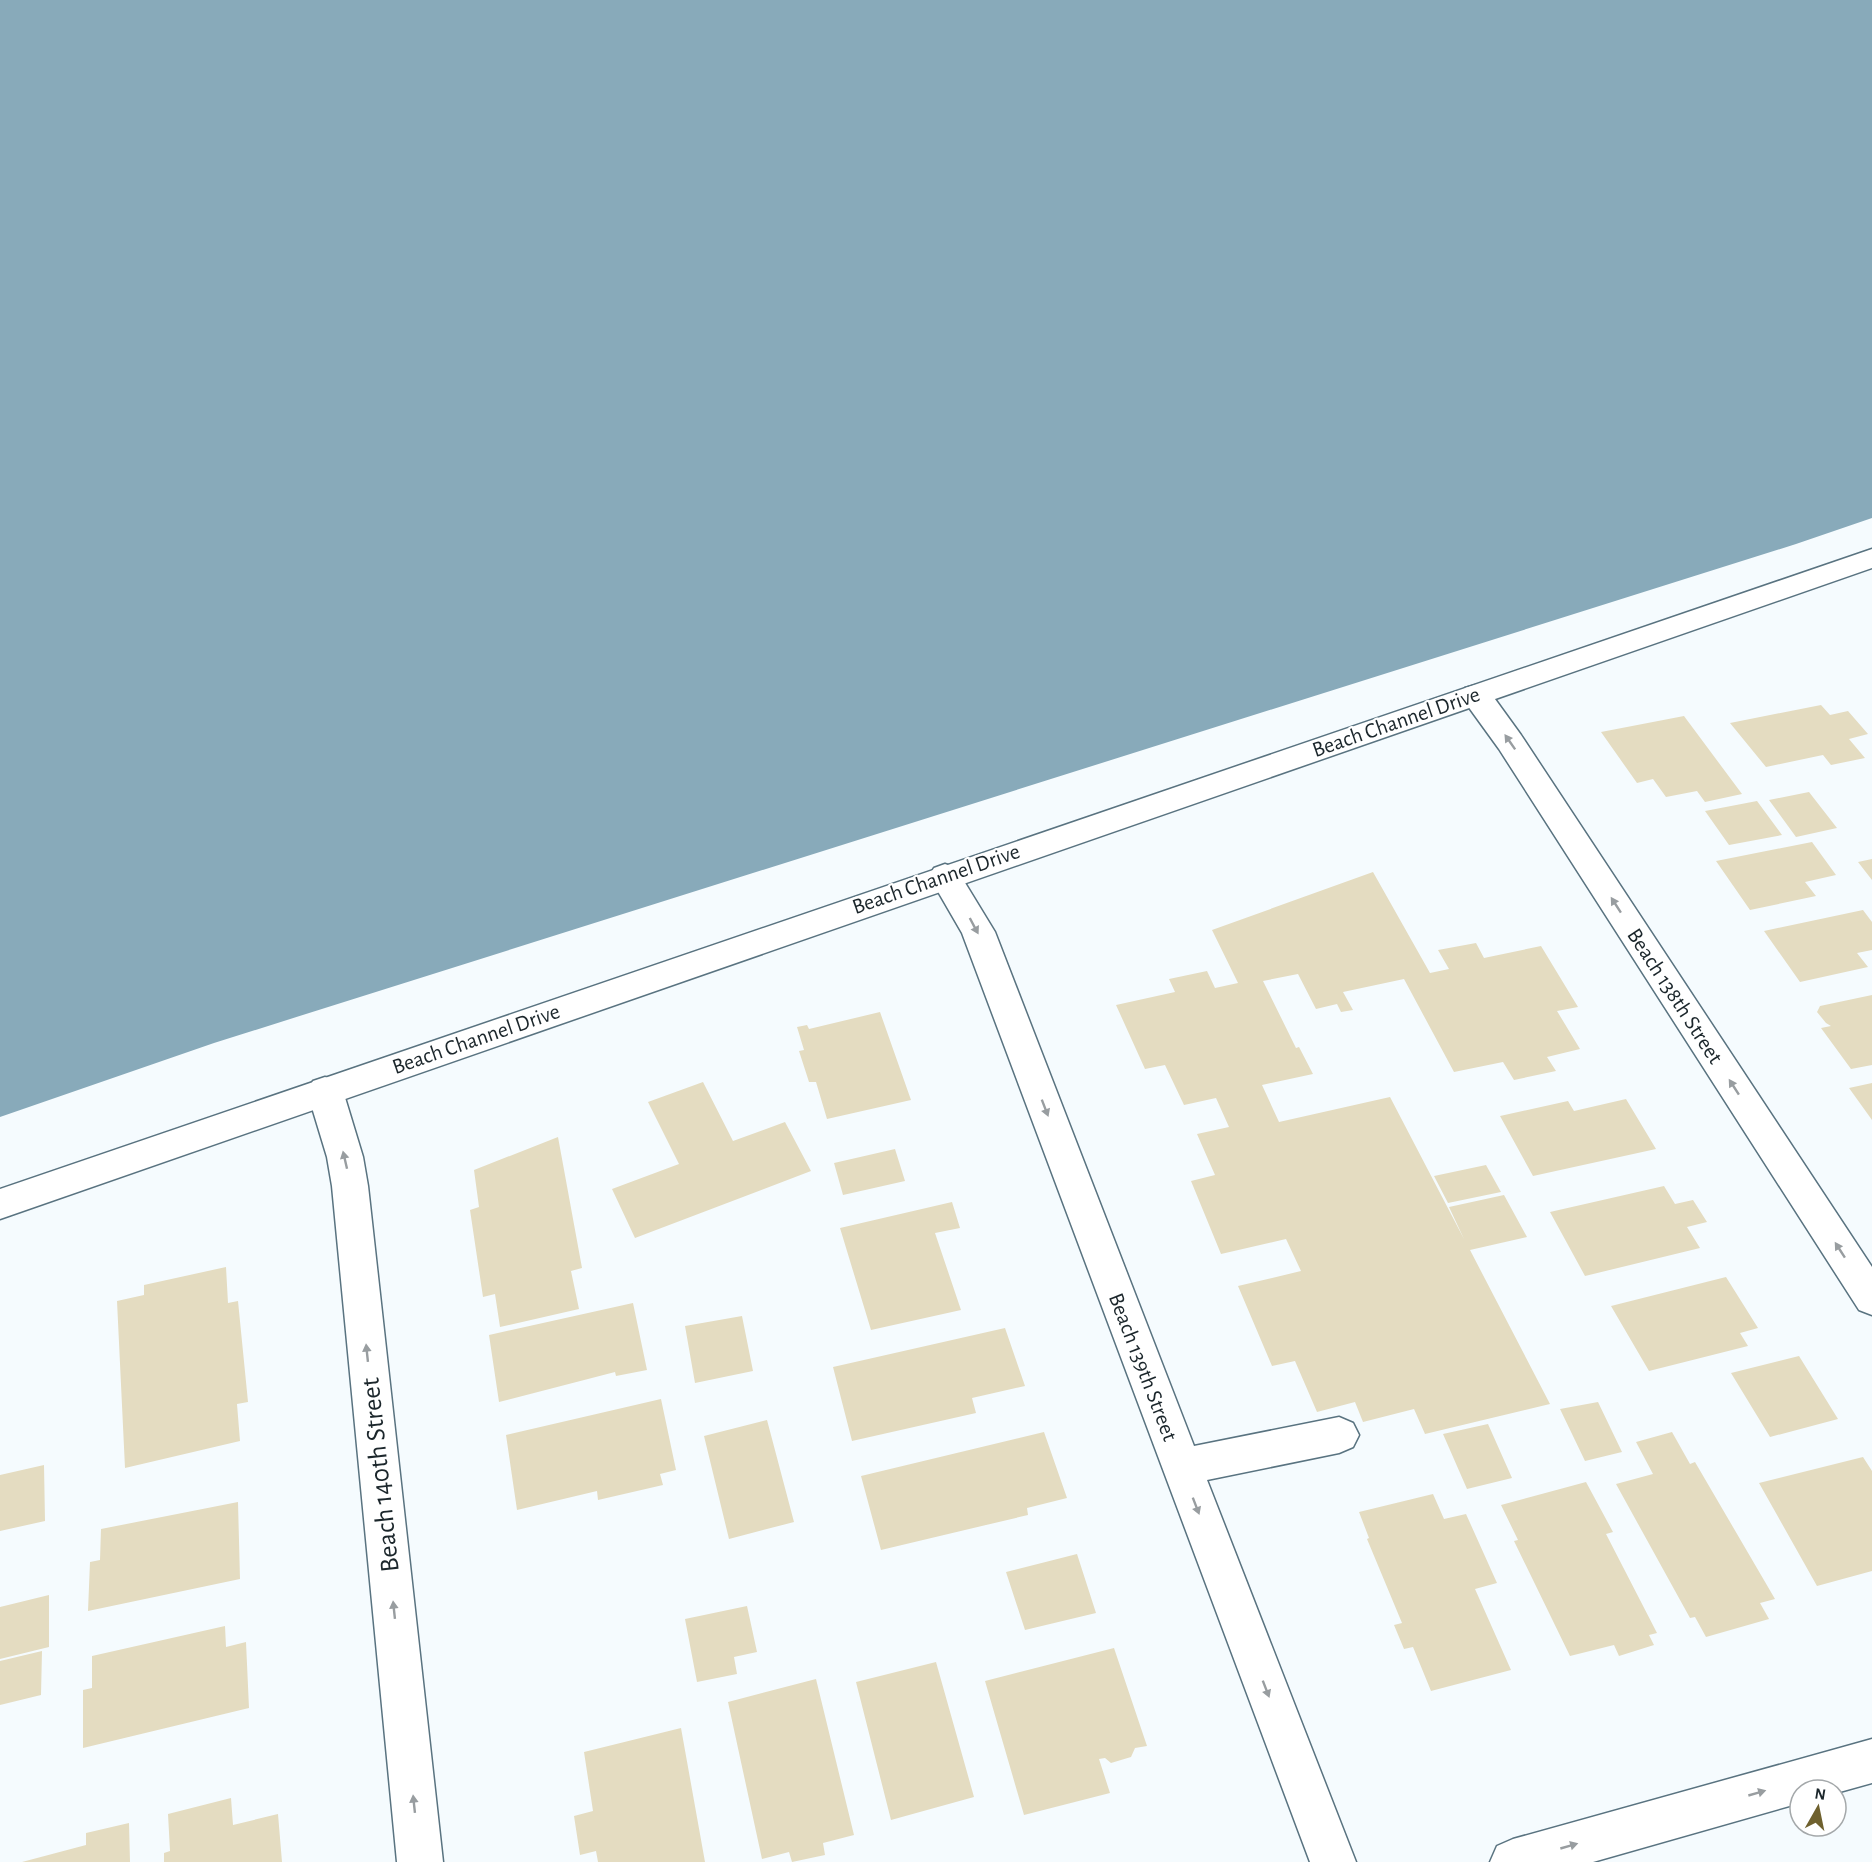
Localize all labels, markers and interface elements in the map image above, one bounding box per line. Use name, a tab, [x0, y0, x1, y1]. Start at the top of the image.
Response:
street label: Beach Channel Drive	[1309, 683, 1483, 761]
one-way arrow	[1505, 734, 1516, 750]
street label: Beach Channel Drive	[849, 840, 1023, 918]
one-way arrow	[1611, 897, 1622, 914]
one-way arrow	[969, 918, 979, 935]
street label: Beach 138th Street	[1623, 924, 1727, 1068]
street label: Beach Channel Drive	[389, 1000, 563, 1078]
one-way arrow	[1728, 1079, 1740, 1095]
one-way arrow	[1041, 1099, 1050, 1117]
one-way arrow	[339, 1150, 349, 1169]
one-way arrow	[1835, 1242, 1846, 1258]
street label: Beach 139th Street	[1105, 1290, 1181, 1444]
one-way arrow	[362, 1344, 372, 1363]
street label: Beach 140th Street	[356, 1376, 404, 1573]
one-way arrow	[1191, 1498, 1201, 1516]
one-way arrow	[389, 1600, 399, 1619]
one-way arrow	[1261, 1680, 1271, 1698]
north arrow	[1788, 1778, 1848, 1838]
text: N	[1813, 1785, 1827, 1803]
one-way arrow	[1748, 1788, 1766, 1798]
one-way arrow	[409, 1794, 419, 1813]
one-way arrow	[1561, 1841, 1579, 1850]

